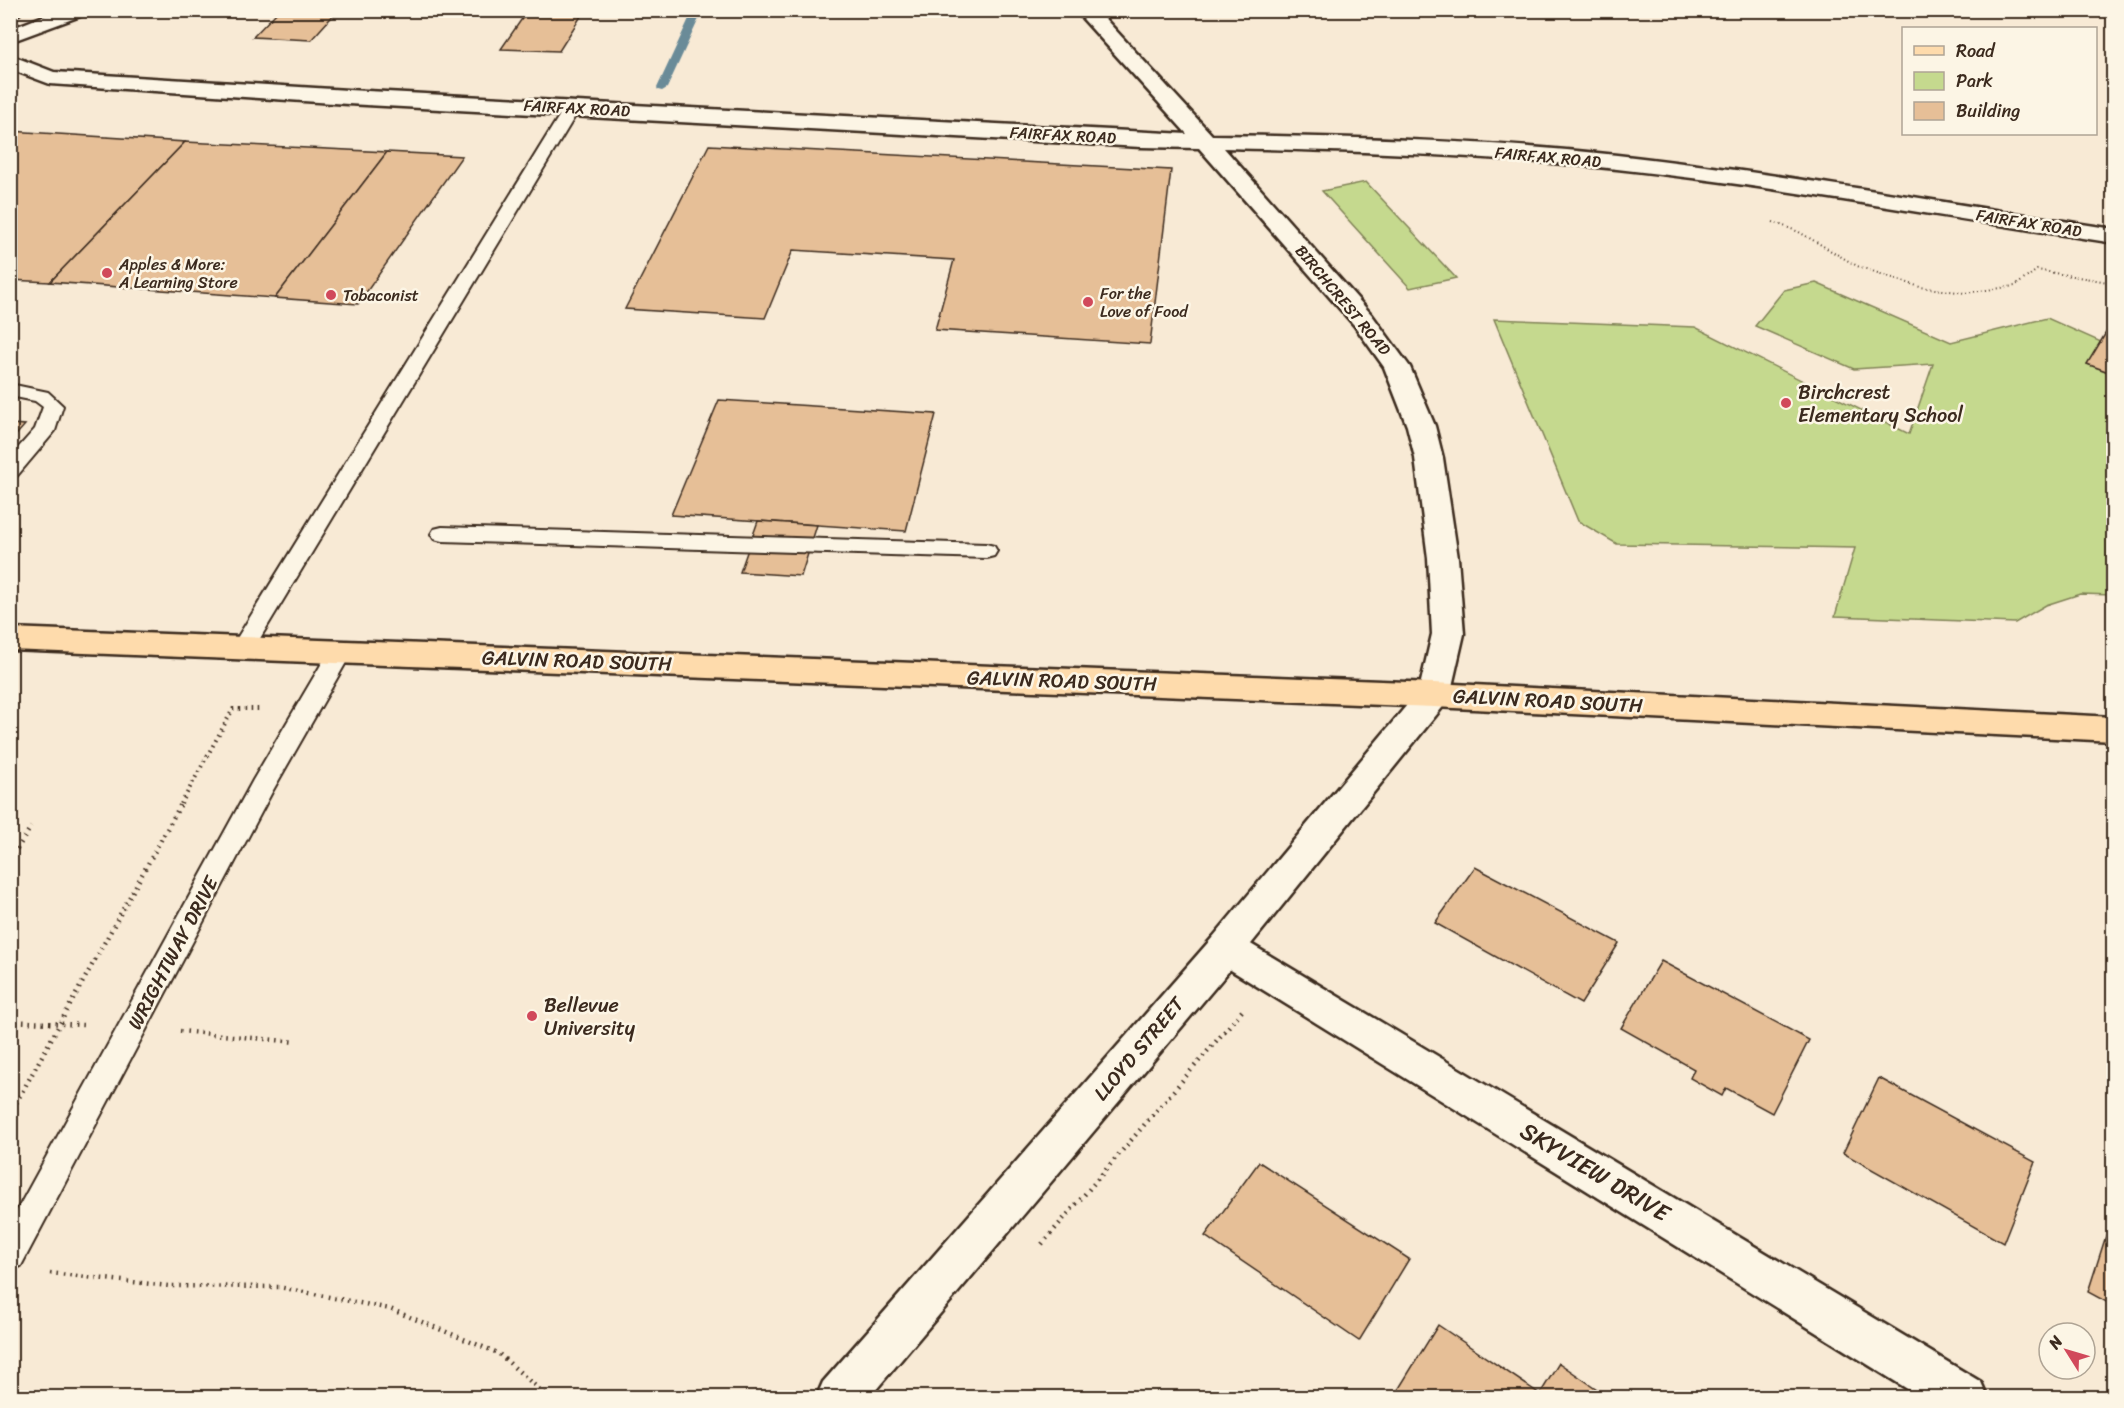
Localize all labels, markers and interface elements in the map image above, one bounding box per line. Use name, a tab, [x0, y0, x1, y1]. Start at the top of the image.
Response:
legend	[1902, 27, 2097, 135]
text: Road	[1956, 35, 1996, 67]
text: Park	[1956, 65, 1993, 97]
street label: FAIRFAX ROAD	[523, 91, 631, 125]
text: Building	[1956, 95, 2020, 127]
street label: FAIRFAX ROAD	[1009, 118, 1117, 152]
street label: FAIRFAX ROAD	[1494, 138, 1603, 176]
street label: FAIRFAX ROAD	[1974, 200, 2084, 246]
street label: BIRCHCREST ROAD	[1287, 238, 1399, 363]
place label: Apples & More: A Learning Store	[118, 250, 238, 297]
marker: Apples & More: A Learning Store	[100, 266, 114, 280]
place label: For the Love of Food	[1100, 279, 1189, 326]
place label: Tobaconist	[343, 281, 419, 310]
marker: Tobaconist	[324, 288, 338, 302]
marker: For the Love of Food	[1081, 295, 1095, 309]
place label: Birchcrest Elementary School	[1798, 375, 1963, 433]
marker: Birchcrest Elementary School	[1779, 396, 1793, 410]
street label: GALVIN ROAD SOUTH	[481, 640, 673, 682]
street label: GALVIN ROAD SOUTH	[966, 660, 1158, 702]
street label: GALVIN ROAD SOUTH	[1452, 679, 1644, 723]
street label: WRIGHTWAY DRIVE	[118, 868, 229, 1036]
place label: Bellevue University	[544, 988, 636, 1046]
street label: LLOYD STREET	[1085, 988, 1194, 1109]
marker: Bellevue University	[525, 1009, 539, 1023]
street label: SKYVIEW DRIVE	[1512, 1110, 1680, 1234]
north arrow	[2037, 1321, 2097, 1381]
text: N	[2040, 1328, 2071, 1356]

